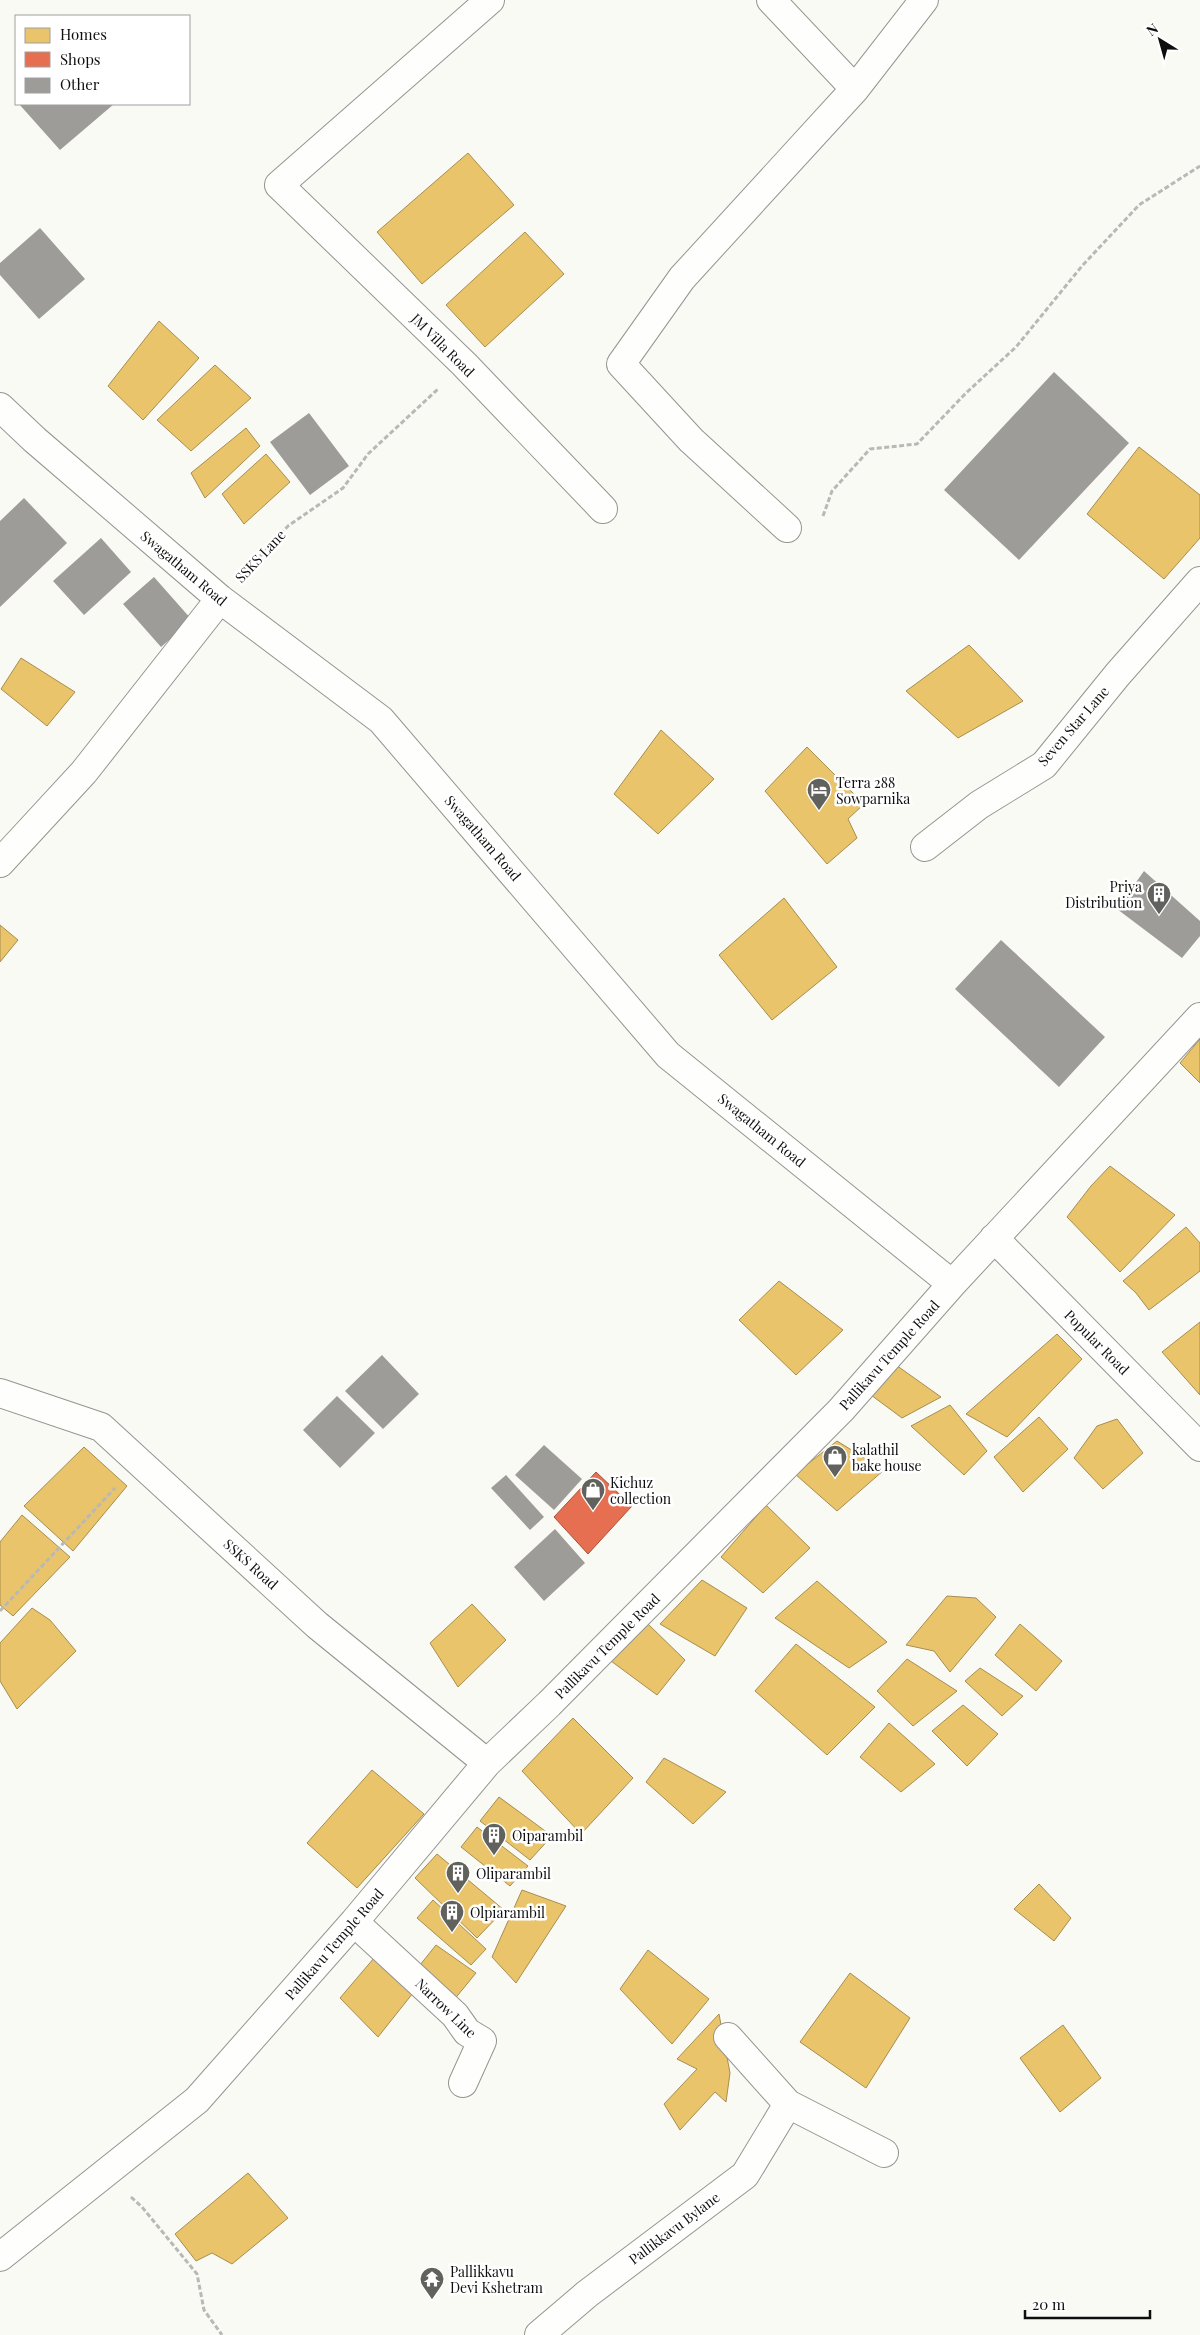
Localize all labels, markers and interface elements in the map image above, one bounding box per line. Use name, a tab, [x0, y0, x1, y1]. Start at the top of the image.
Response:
legend	[15, 15, 190, 105]
north arrow	[1135, 15, 1185, 65]
text: N	[1142, 19, 1162, 40]
text: Homes	[60, 24, 107, 44]
text: Shops	[60, 49, 101, 69]
text: Other	[60, 74, 100, 94]
street label: JM Villa Road	[406, 308, 479, 381]
street label: SSKS Lane	[231, 525, 289, 587]
street label: Swagatham Road	[137, 526, 231, 610]
street label: Seven Star Lane	[1033, 682, 1113, 770]
place label: Terra 288 Sowparnika	[836, 773, 910, 808]
hotel icon: Terra 288 Sowparnika	[806, 777, 832, 811]
street label: Swagatham Road	[441, 791, 525, 885]
place label: Priya Distribution	[1065, 877, 1143, 912]
building icon: Priya Distribution	[1146, 881, 1172, 915]
street label: Swagatham Road	[714, 1089, 810, 1171]
street label: Pallikavu Temple Road	[834, 1296, 944, 1414]
street label: Popular Road	[1061, 1306, 1133, 1378]
place label: kalathil bake house	[852, 1440, 922, 1475]
shop icon: kalathil bake house	[822, 1444, 848, 1478]
place label: Kichuz collection	[610, 1473, 672, 1508]
shop icon: Kichuz collection	[580, 1477, 606, 1511]
street label: SSKS Road	[220, 1534, 282, 1594]
street label: Pallikavu Temple Road	[550, 1589, 664, 1703]
building icon: Oiparambil	[481, 1822, 507, 1856]
place label: Oiparambil	[512, 1826, 583, 1845]
building icon: Oliparambil	[445, 1860, 471, 1894]
place label: Oliparambil	[476, 1864, 551, 1883]
street label: Pallikavu Temple Road	[280, 1884, 388, 2004]
building icon: Olpiarambil	[439, 1899, 465, 1933]
place label: Olpiarambil	[470, 1903, 545, 1922]
street label: Narrow Line	[411, 1974, 481, 2042]
street label: Pallikkavu Bylane	[625, 2188, 723, 2268]
place label: Pallikkavu Devi Kshetram	[450, 2262, 543, 2297]
temple icon: Pallikkavu Devi Kshetram	[419, 2266, 445, 2300]
scale bar	[1025, 2288, 1150, 2320]
text: 20 m	[1032, 2294, 1066, 2314]

